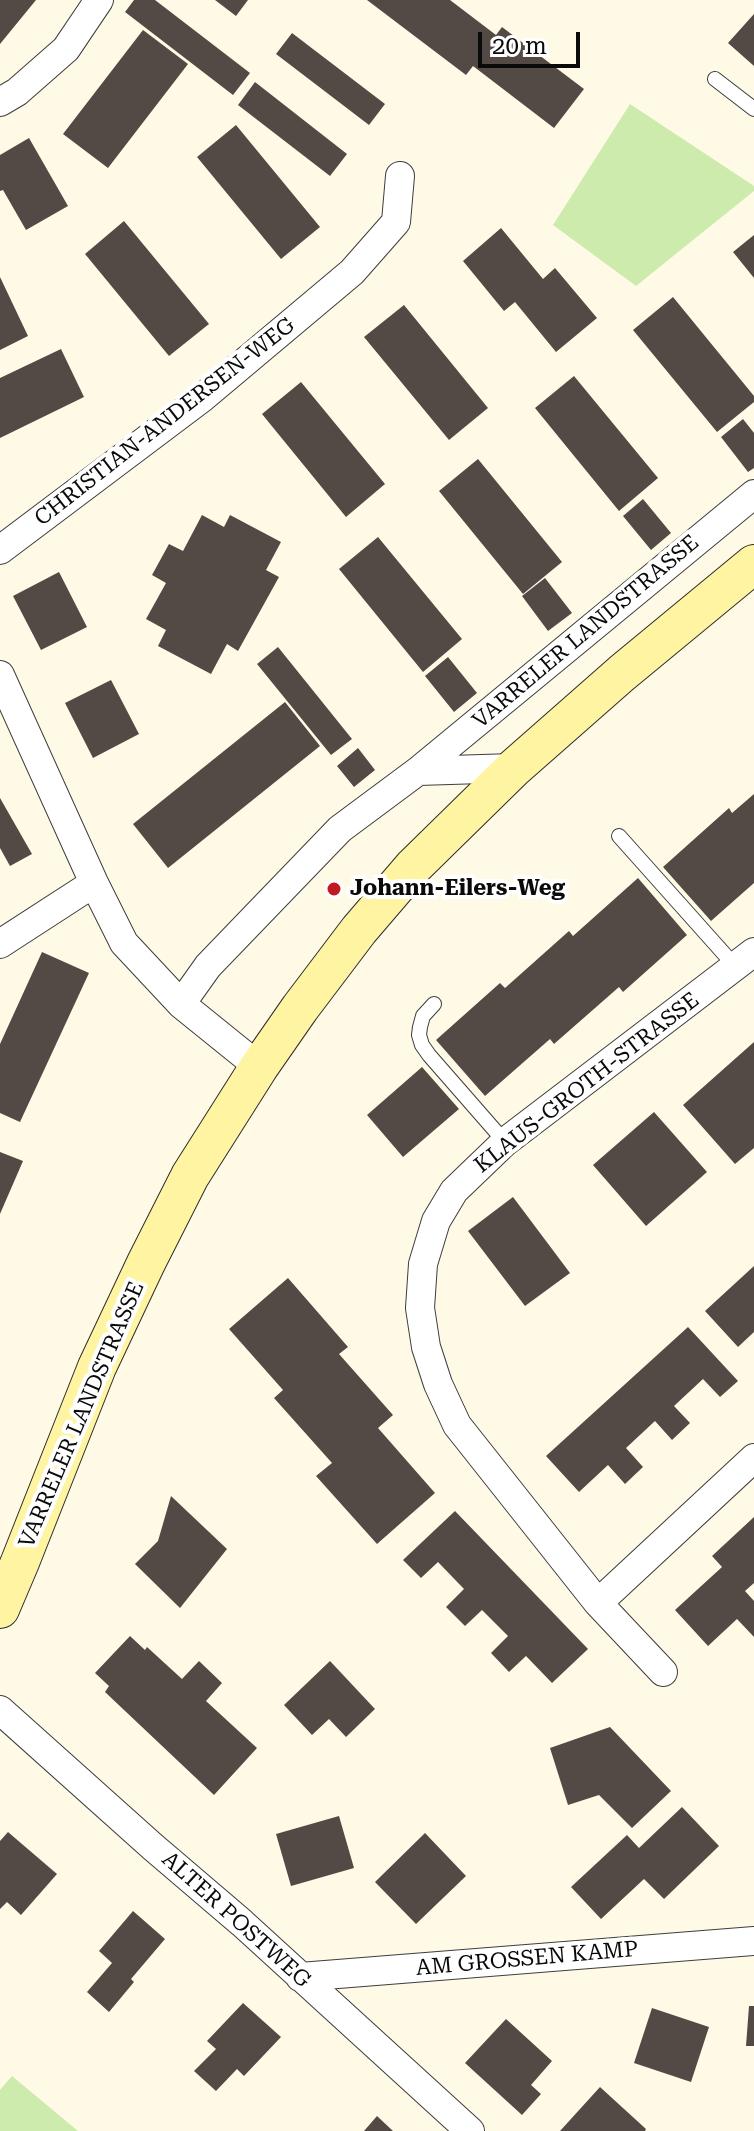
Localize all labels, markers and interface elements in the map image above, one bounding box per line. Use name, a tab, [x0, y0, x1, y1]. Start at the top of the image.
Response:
scale bar	[482, 16, 584, 66]
text: 20 m	[492, 32, 547, 60]
street label: CHRISTIAN-ANDERSEN-WEG	[30, 312, 300, 532]
street label: VARRELER LANDSTRASSE	[468, 530, 704, 734]
place label: Johann-Eilers-Weg	[350, 876, 565, 902]
marker: Johann-Eilers-Weg	[325, 880, 343, 898]
street label: KLAUS-GROTH-STRASSE	[469, 987, 705, 1179]
street label: VARRELER LANDSTRASSE	[14, 1278, 150, 1552]
street label: ALTER POSTWEG	[156, 1846, 316, 1994]
street label: AM GROSSEN KAMP	[415, 1936, 639, 1982]

